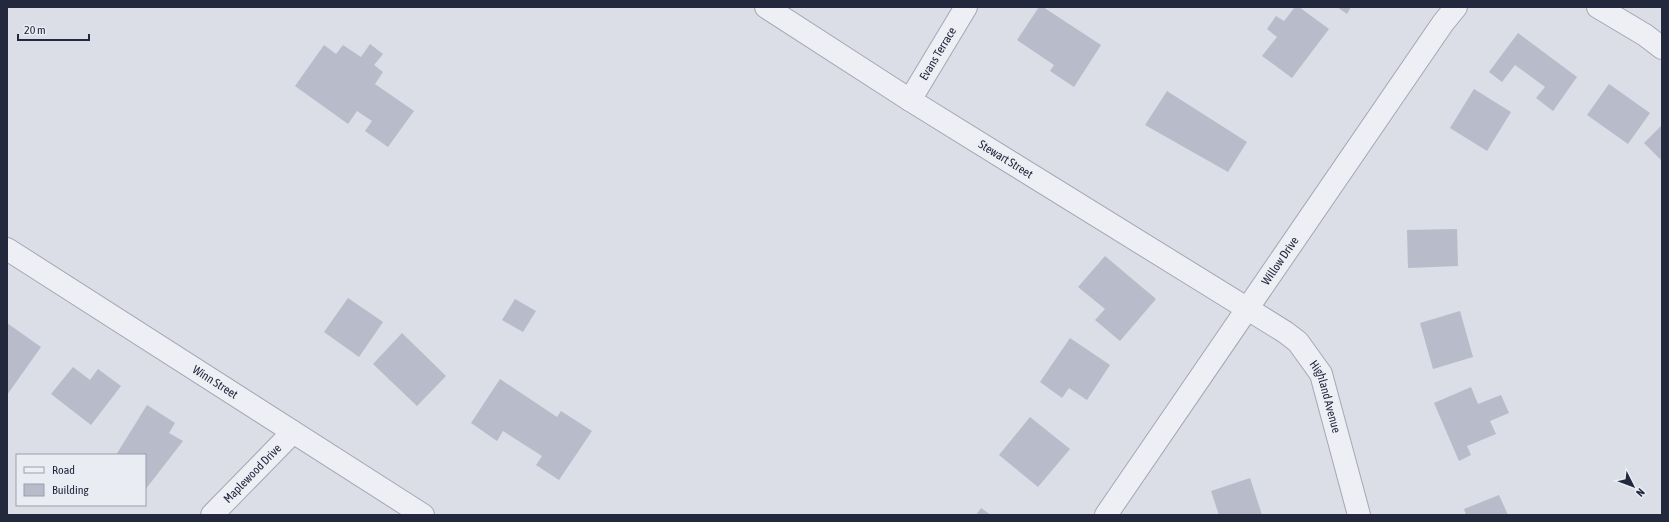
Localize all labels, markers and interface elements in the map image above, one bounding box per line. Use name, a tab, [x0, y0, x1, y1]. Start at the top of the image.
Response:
scale bar	[18, 16, 89, 42]
text: 20 m	[24, 23, 46, 37]
street label: Evans Terrace	[916, 25, 959, 83]
street label: Stewart Street	[976, 137, 1036, 182]
street label: Willow Drive	[1259, 234, 1301, 288]
street label: Highland Avenue	[1306, 358, 1344, 435]
street label: Winn Street	[190, 362, 241, 402]
street label: Maplewood Drive	[221, 441, 284, 506]
legend	[16, 454, 146, 506]
text: Road	[52, 463, 75, 477]
north arrow	[1613, 466, 1653, 506]
text: Building	[52, 483, 90, 497]
text: N	[1634, 486, 1647, 499]

